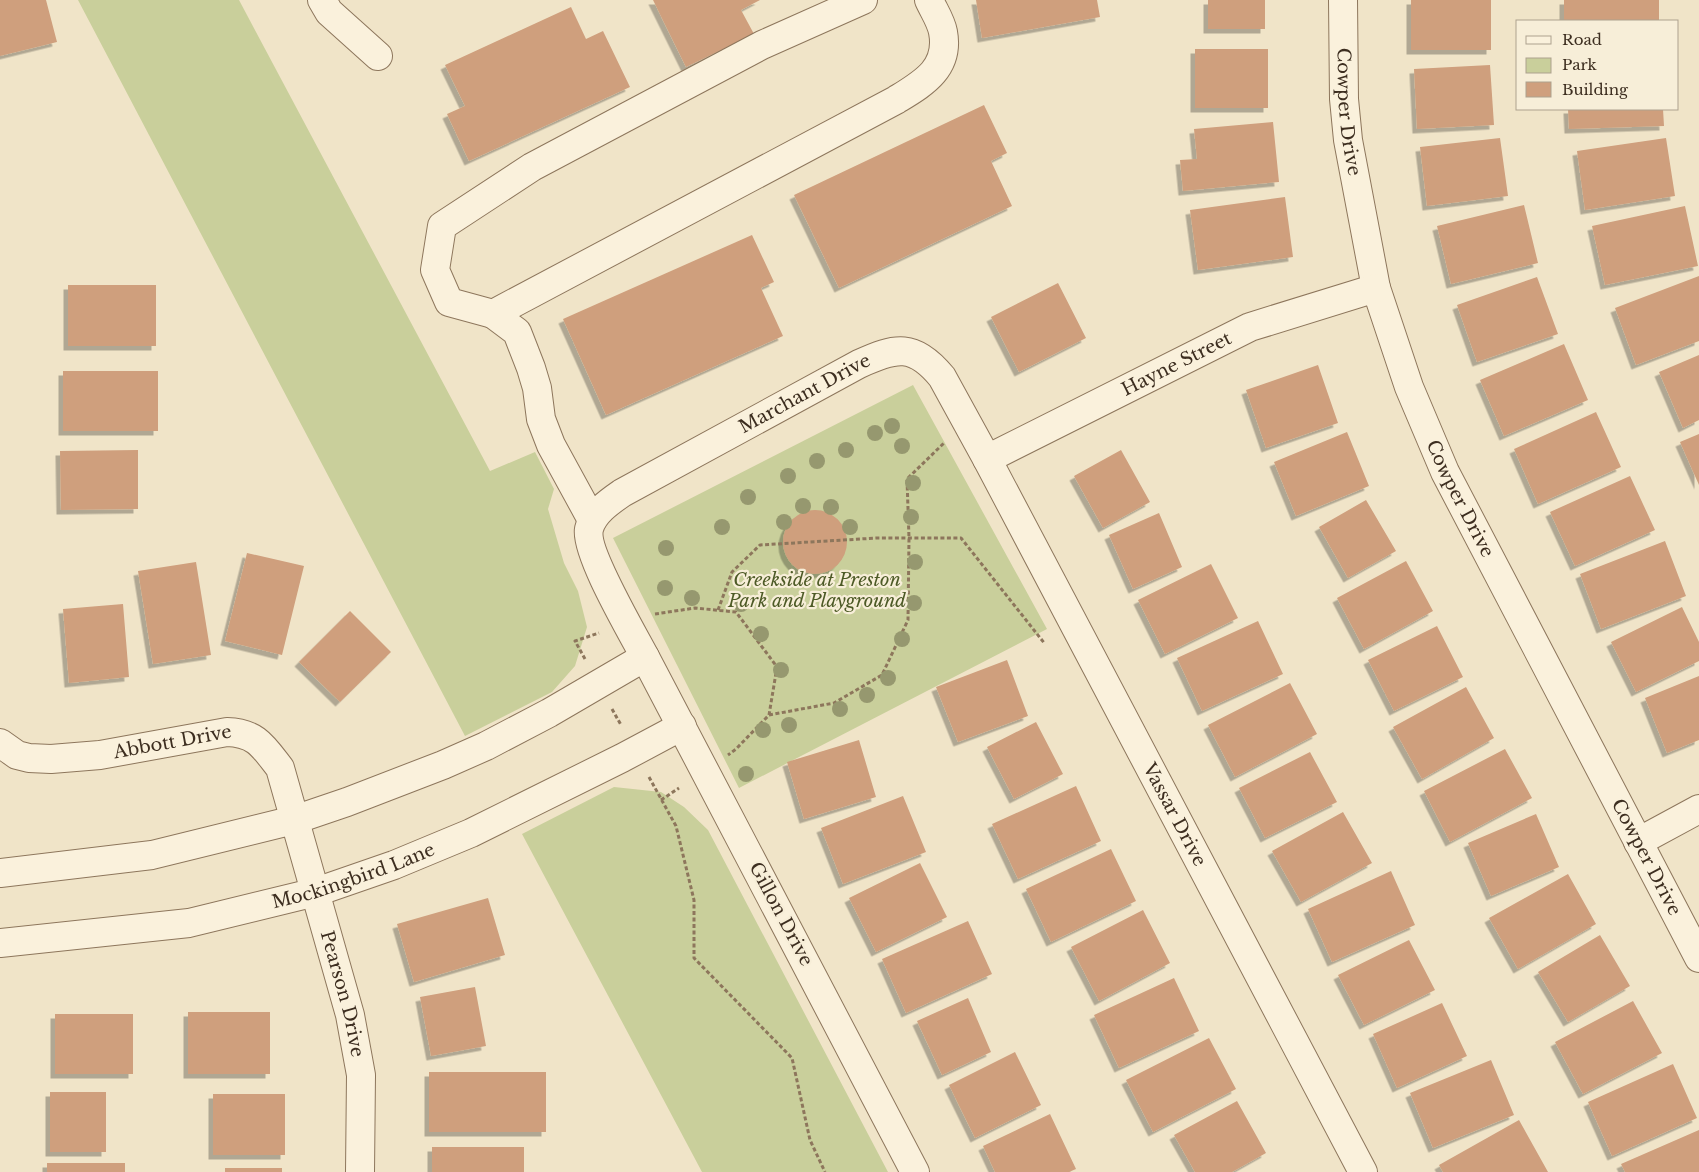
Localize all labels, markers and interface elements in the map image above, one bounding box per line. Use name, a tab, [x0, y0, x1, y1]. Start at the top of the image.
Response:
legend	[1516, 20, 1679, 110]
text: Road	[1562, 30, 1602, 49]
street label: Cowper Drive	[1332, 48, 1366, 177]
text: Park	[1562, 55, 1598, 74]
text: Building	[1562, 80, 1629, 99]
street label: Hayne Street	[1118, 327, 1235, 401]
street label: Marchant Drive	[735, 349, 874, 438]
street label: Cowper Drive	[1422, 437, 1499, 561]
park label: Creekside at Preston Park and Playground	[727, 569, 906, 612]
street label: Abbott Drive	[111, 720, 233, 764]
street label: Vassar Drive	[1138, 758, 1211, 870]
street label: Cowper Drive	[1607, 795, 1686, 919]
street label: Mockingbird Lane	[270, 838, 438, 913]
street label: Gillon Drive	[744, 858, 818, 970]
street label: Pearson Drive	[316, 928, 368, 1059]

